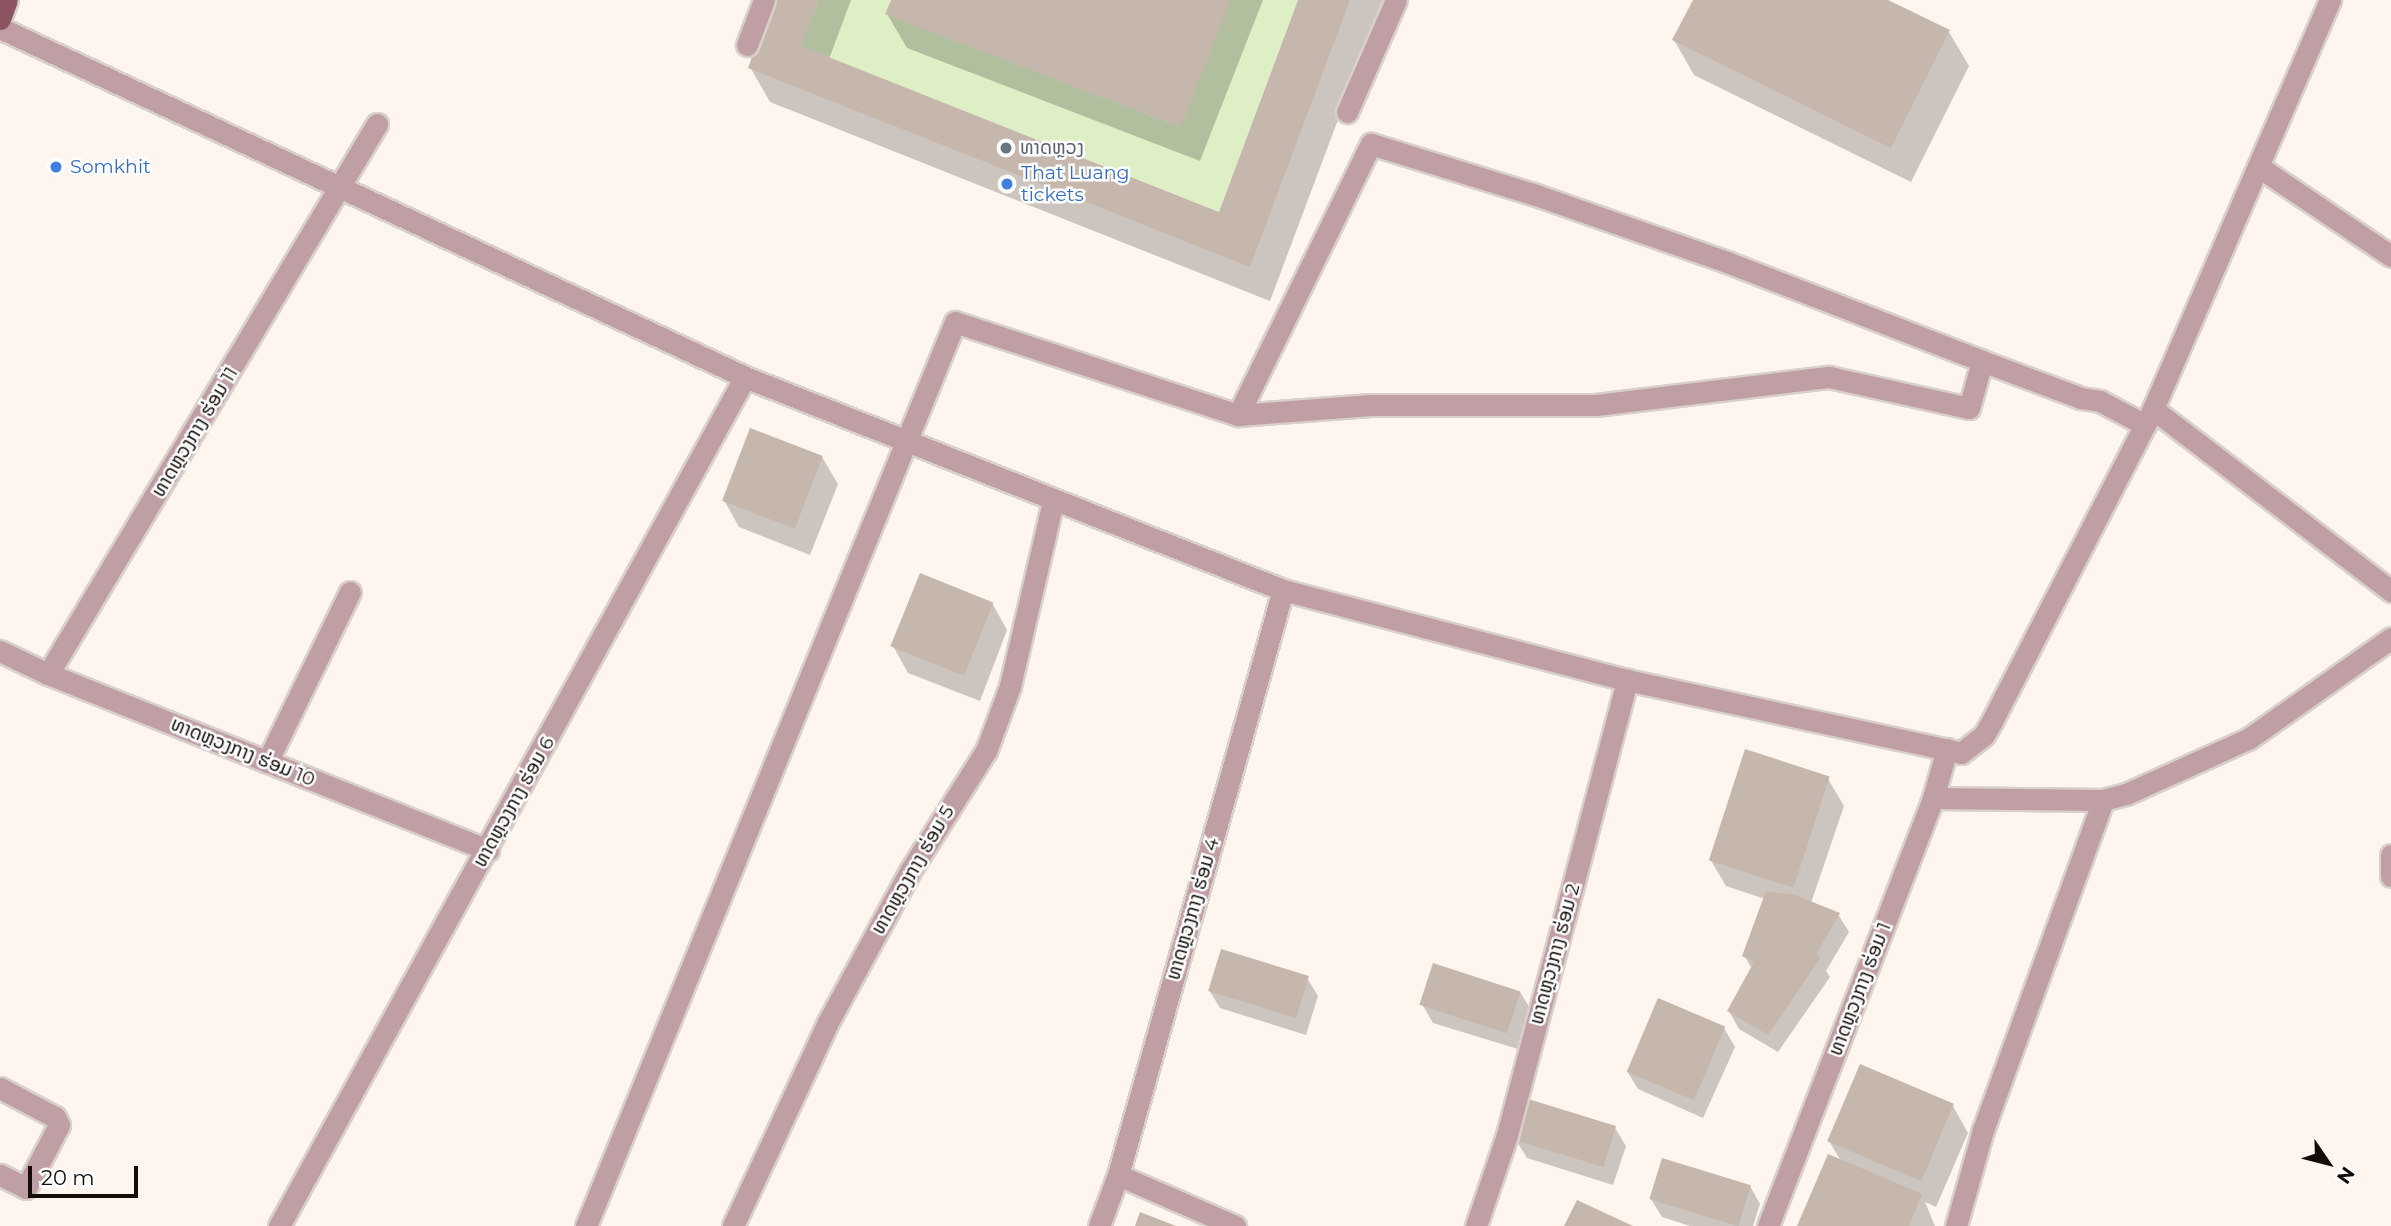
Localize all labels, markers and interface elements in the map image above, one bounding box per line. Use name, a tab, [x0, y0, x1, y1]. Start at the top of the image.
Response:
place label: ທາດຫຼວງ	[1020, 137, 1084, 159]
marker: ທາດຫຼວງ	[998, 140, 1014, 156]
place label: Somkhit	[70, 156, 151, 178]
marker: Somkhit	[48, 159, 64, 175]
place label: That Luang tickets	[1021, 162, 1130, 206]
marker: That Luang tickets	[999, 176, 1015, 192]
street label: ທາດຫຼວງກາງ ຮ່ອມ 11	[147, 363, 243, 501]
street label: ທາດຫຼວງກາງ ຮ່ອມ 10	[168, 713, 318, 791]
street label: ທາດຫຼວງກາງ ຮ່ອມ 6	[469, 733, 559, 871]
street label: ທາດຫຼວງກາງ ຮ່ອມ 5	[867, 802, 959, 938]
street label: ທາດຫຼວງກາງ ຮ່ອມ 4	[1162, 835, 1224, 983]
street label: ທາດຫຼວງກາງ ຮ່ອມ 2	[1525, 881, 1585, 1027]
street label: ທາດຫຼວງກາງ ຮ່ອມ 1	[1824, 919, 1896, 1059]
north arrow	[2293, 1128, 2363, 1198]
scale bar	[32, 1152, 142, 1196]
text: N	[2332, 1162, 2359, 1188]
text: 20 m	[41, 1165, 95, 1190]

